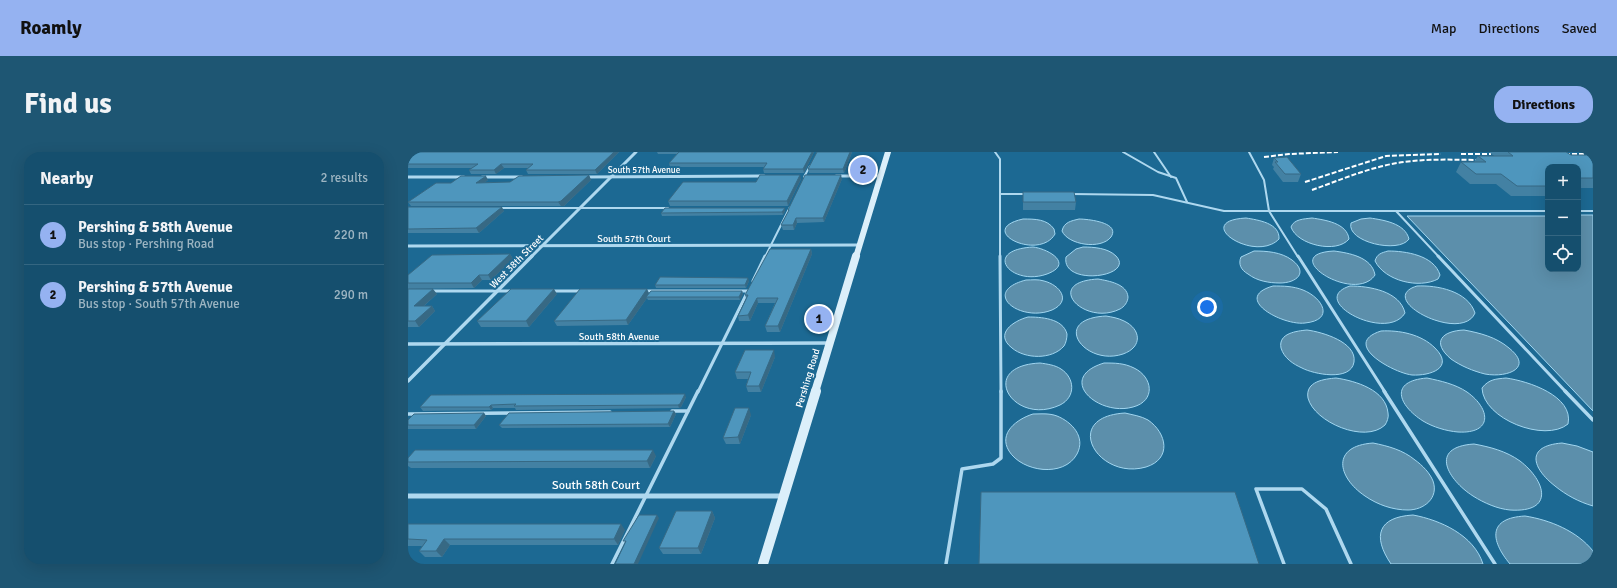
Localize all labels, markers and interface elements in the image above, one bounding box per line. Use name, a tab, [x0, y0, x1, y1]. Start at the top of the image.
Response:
text: Roamly	[20, 16, 82, 40]
text: Map	[1431, 20, 1457, 37]
text: Directions	[1479, 20, 1540, 37]
text: Saved	[1562, 20, 1597, 37]
button: Directions	[1494, 86, 1593, 123]
text: Find us	[24, 87, 112, 121]
pin: 2	[850, 155, 876, 185]
map controls	[1545, 164, 1581, 272]
button: +	[1545, 164, 1581, 200]
street label: South 57th Avenue	[608, 165, 681, 176]
text: Nearby	[40, 168, 93, 189]
text: 2 results	[320, 170, 368, 186]
button: −	[1545, 200, 1581, 236]
text: Pershing & 58th Avenue	[78, 218, 233, 236]
text: 1	[49, 227, 57, 243]
text: 220 m	[334, 227, 368, 243]
street label: West 38th Street	[487, 232, 546, 291]
street label: South 57th Court	[597, 233, 671, 245]
text: Bus stop · Pershing Road	[78, 236, 214, 252]
button: locate	[1545, 236, 1581, 272]
text: Pershing & 57th Avenue	[78, 278, 233, 296]
text: 2	[49, 287, 57, 303]
text: 290 m	[334, 287, 368, 303]
text: Bus stop · South 57th Avenue	[78, 296, 240, 312]
your location	[1197, 297, 1217, 317]
pin: 1	[806, 304, 832, 334]
street label: South 58th Avenue	[579, 331, 659, 343]
street label: Pershing Road	[793, 347, 823, 409]
street label: South 58th Court	[552, 478, 640, 493]

